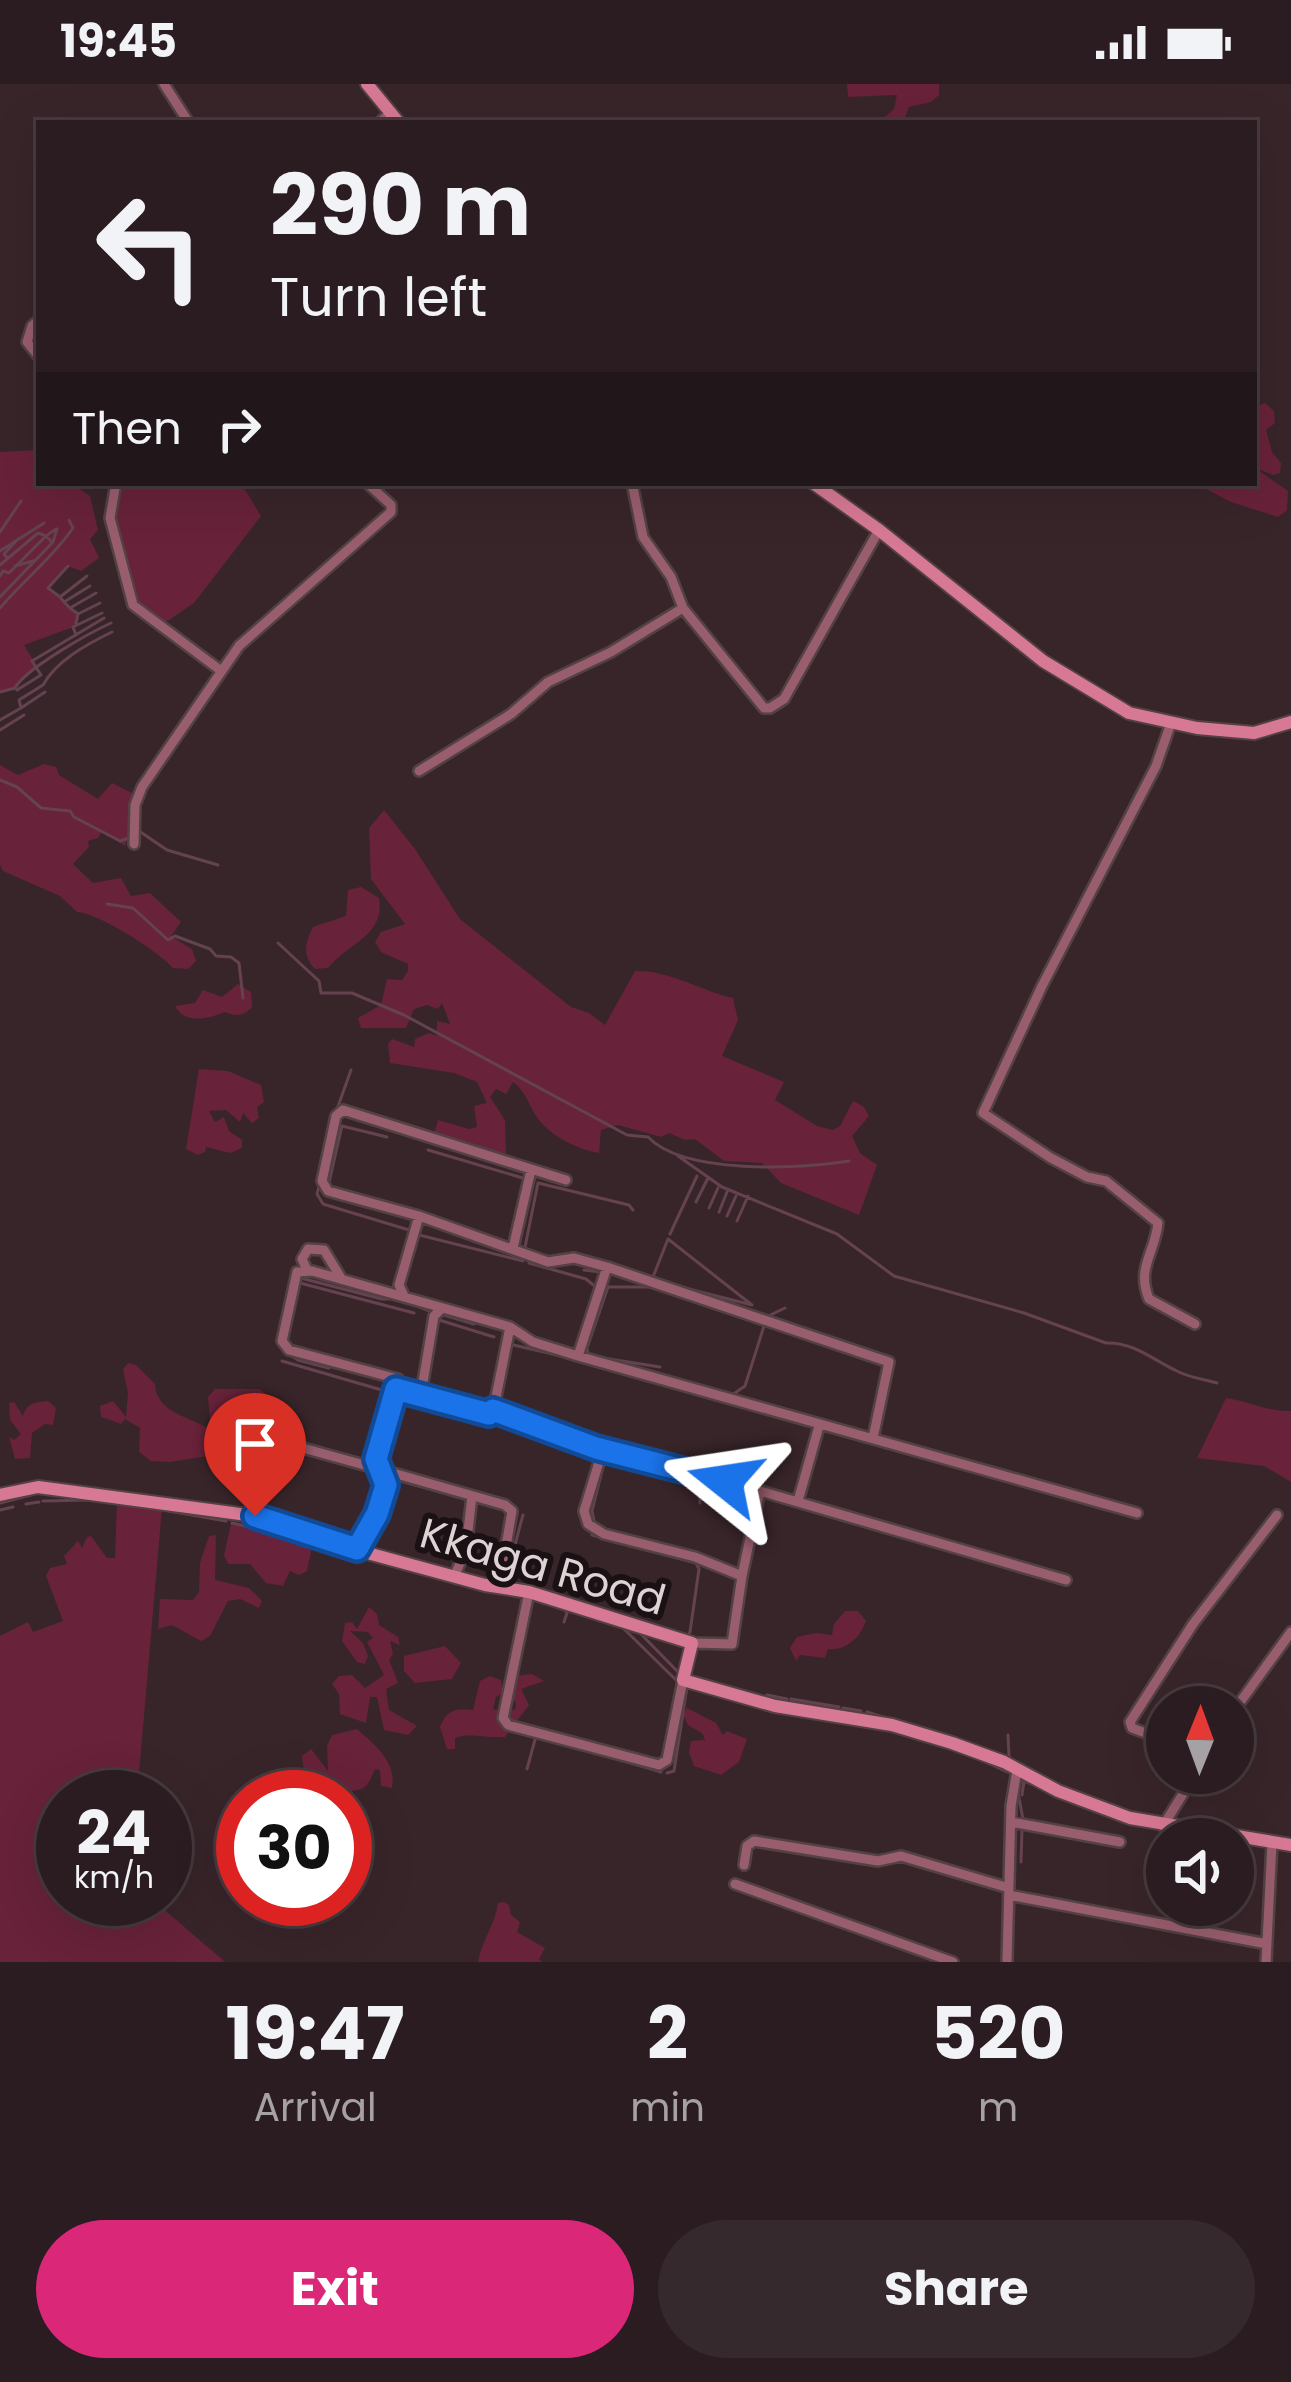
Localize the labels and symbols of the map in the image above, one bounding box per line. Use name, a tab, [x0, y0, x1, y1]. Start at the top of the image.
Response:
pin	[204, 1393, 306, 1516]
position arrow	[662, 1418, 788, 1544]
street label: Kkaga Road	[413, 1503, 672, 1630]
north arrow	[1146, 1686, 1254, 1794]
speed limit sign: 30	[216, 1770, 372, 1926]

